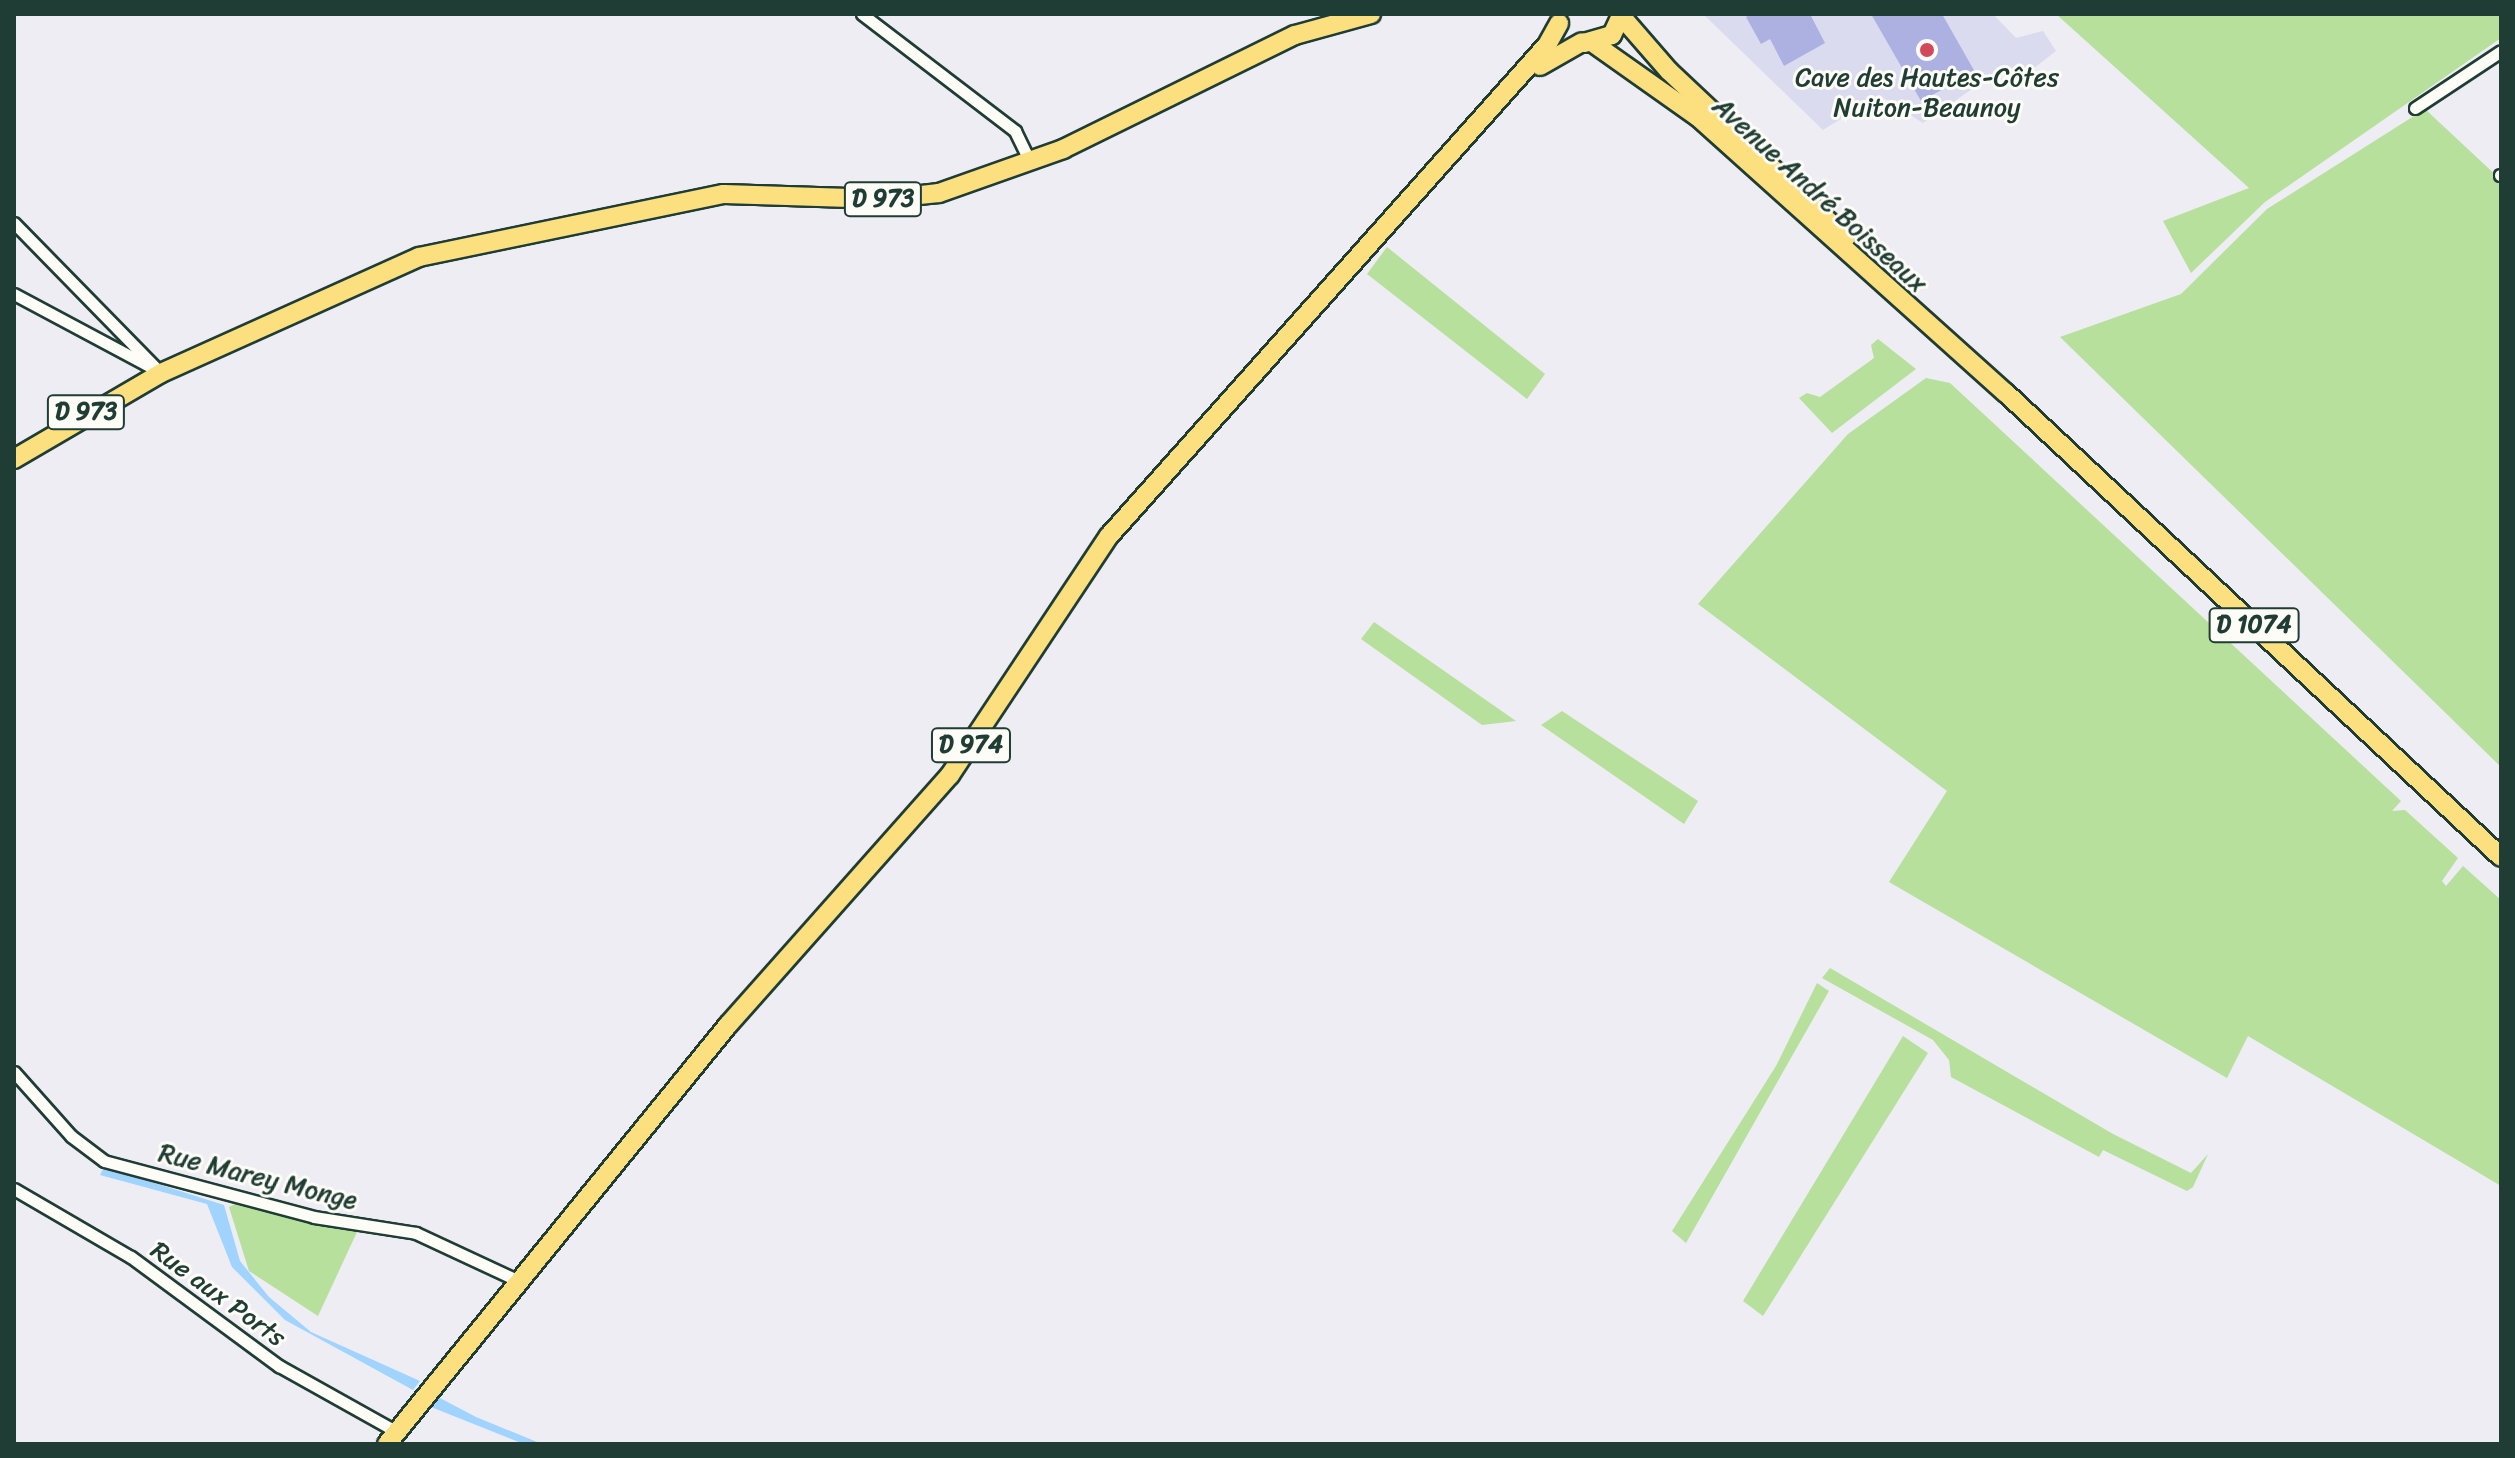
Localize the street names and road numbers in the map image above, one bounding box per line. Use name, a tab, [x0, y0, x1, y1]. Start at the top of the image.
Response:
street label: Avenue André Boisseaux	[1706, 90, 1934, 300]
road number: D 973	[843, 179, 923, 219]
road number: D 973	[46, 392, 126, 432]
road number: D 1074	[2208, 605, 2300, 645]
road number: D 974	[929, 725, 1013, 765]
street label: Rue Marey Monge	[156, 1137, 360, 1217]
street label: Rue aux Ports	[145, 1235, 291, 1353]

